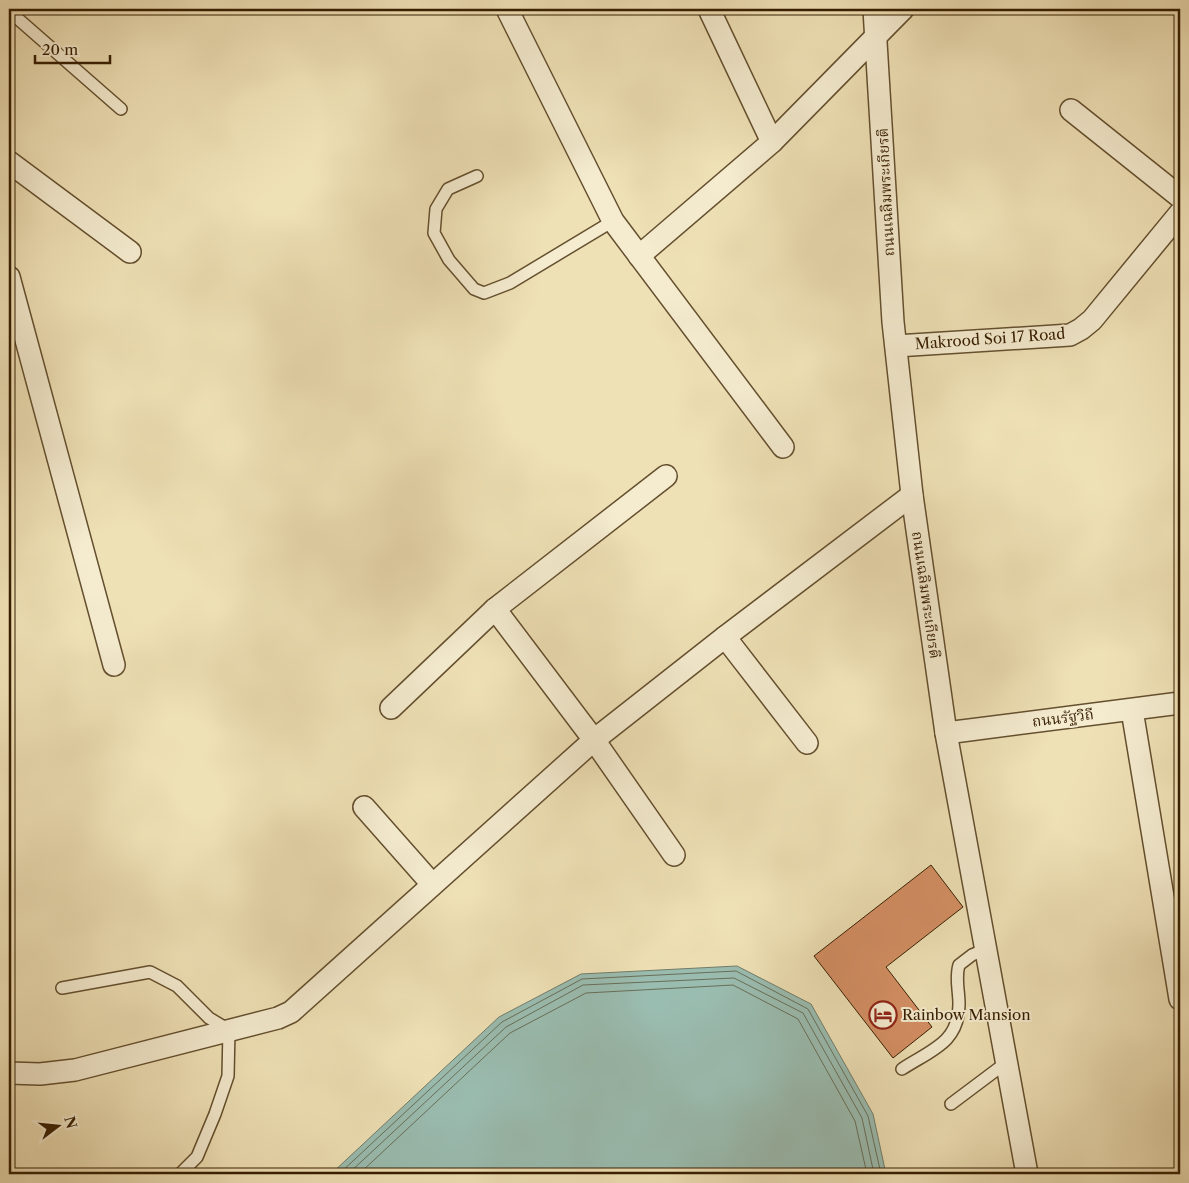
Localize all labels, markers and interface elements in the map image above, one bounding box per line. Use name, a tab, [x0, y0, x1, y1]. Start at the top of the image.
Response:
scale bar	[35, 32, 110, 64]
text: 20 m	[42, 40, 78, 59]
street label: ถนนเฉลิมพระเกียรติ	[873, 127, 898, 257]
street label: Makrood Soi 17 Road	[914, 324, 1066, 353]
street label: ถนนเฉลิมพระเกียรติ	[908, 530, 945, 660]
street label: ถนนรัฐวิถี	[1031, 704, 1095, 731]
hotel icon: Rainbow Mansion	[868, 1000, 898, 1030]
place label: Rainbow Mansion	[902, 1005, 1031, 1024]
north arrow	[32, 1100, 82, 1150]
text: N	[60, 1114, 81, 1131]

